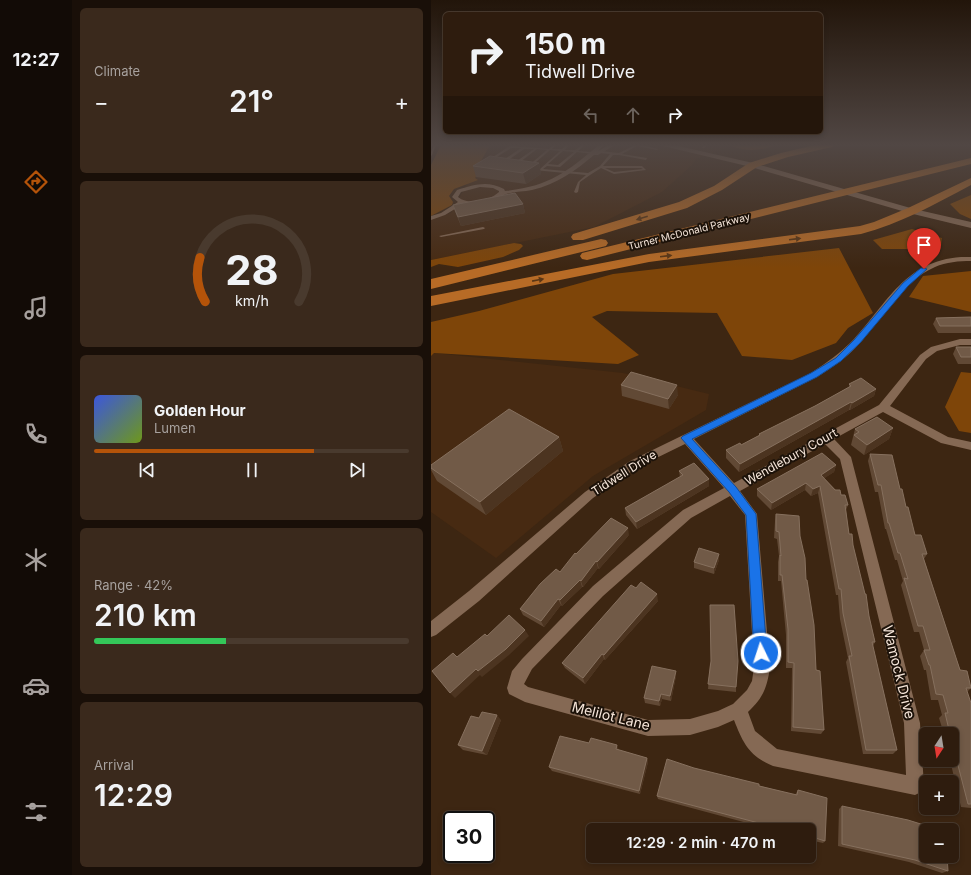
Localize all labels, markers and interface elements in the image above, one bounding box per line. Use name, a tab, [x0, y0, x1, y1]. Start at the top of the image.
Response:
text: 150 m	[525, 27, 606, 61]
icon: right	[459, 28, 511, 80]
text: 12:27	[13, 49, 59, 70]
text: Tidwell Drive	[525, 61, 635, 82]
text: Climate	[94, 63, 140, 79]
text: 21°	[229, 83, 274, 119]
text: −	[94, 89, 109, 115]
text: +	[394, 89, 409, 115]
icon: left	[580, 104, 602, 126]
icon: ahead	[622, 104, 644, 126]
icon: right	[664, 104, 686, 126]
icon: directions	[22, 168, 50, 196]
street label: Turner McDonald Parkway	[627, 210, 752, 252]
one-way arrow	[636, 215, 648, 221]
pin	[907, 228, 941, 269]
icon: arrive	[913, 234, 935, 256]
one-way arrow	[788, 236, 801, 243]
text: 28	[225, 245, 278, 295]
one-way arrow	[659, 252, 672, 259]
one-way arrow	[532, 277, 544, 283]
text: km/h	[235, 292, 268, 309]
icon: music	[22, 294, 50, 322]
text: Golden Hour	[154, 401, 246, 420]
icon: phone	[22, 420, 50, 448]
text: Lumen	[154, 420, 196, 436]
street label: Wendlebury Court	[742, 425, 840, 488]
street label: Tidwell Drive	[589, 447, 659, 498]
icon: previous	[136, 459, 158, 481]
icon: pause	[241, 459, 263, 481]
icon: next	[346, 459, 368, 481]
icon: climate	[22, 546, 50, 574]
text: Range · 42%	[94, 577, 173, 593]
text: 210 km	[94, 597, 197, 633]
street label: Wamock Drive	[880, 623, 919, 720]
position arrow	[740, 632, 782, 674]
icon: car	[22, 672, 50, 700]
street label: Melilot Lane	[570, 698, 652, 733]
north arrow	[919, 727, 959, 767]
map controls	[919, 727, 959, 863]
text: Arrival	[94, 757, 134, 773]
button: +	[919, 775, 959, 815]
text: 12:29	[94, 777, 173, 813]
icon: filters	[22, 798, 50, 826]
speed limit sign: 30	[443, 811, 495, 863]
button: −	[919, 823, 959, 863]
text: 12:29 · 2 min · 470 m	[626, 833, 776, 852]

